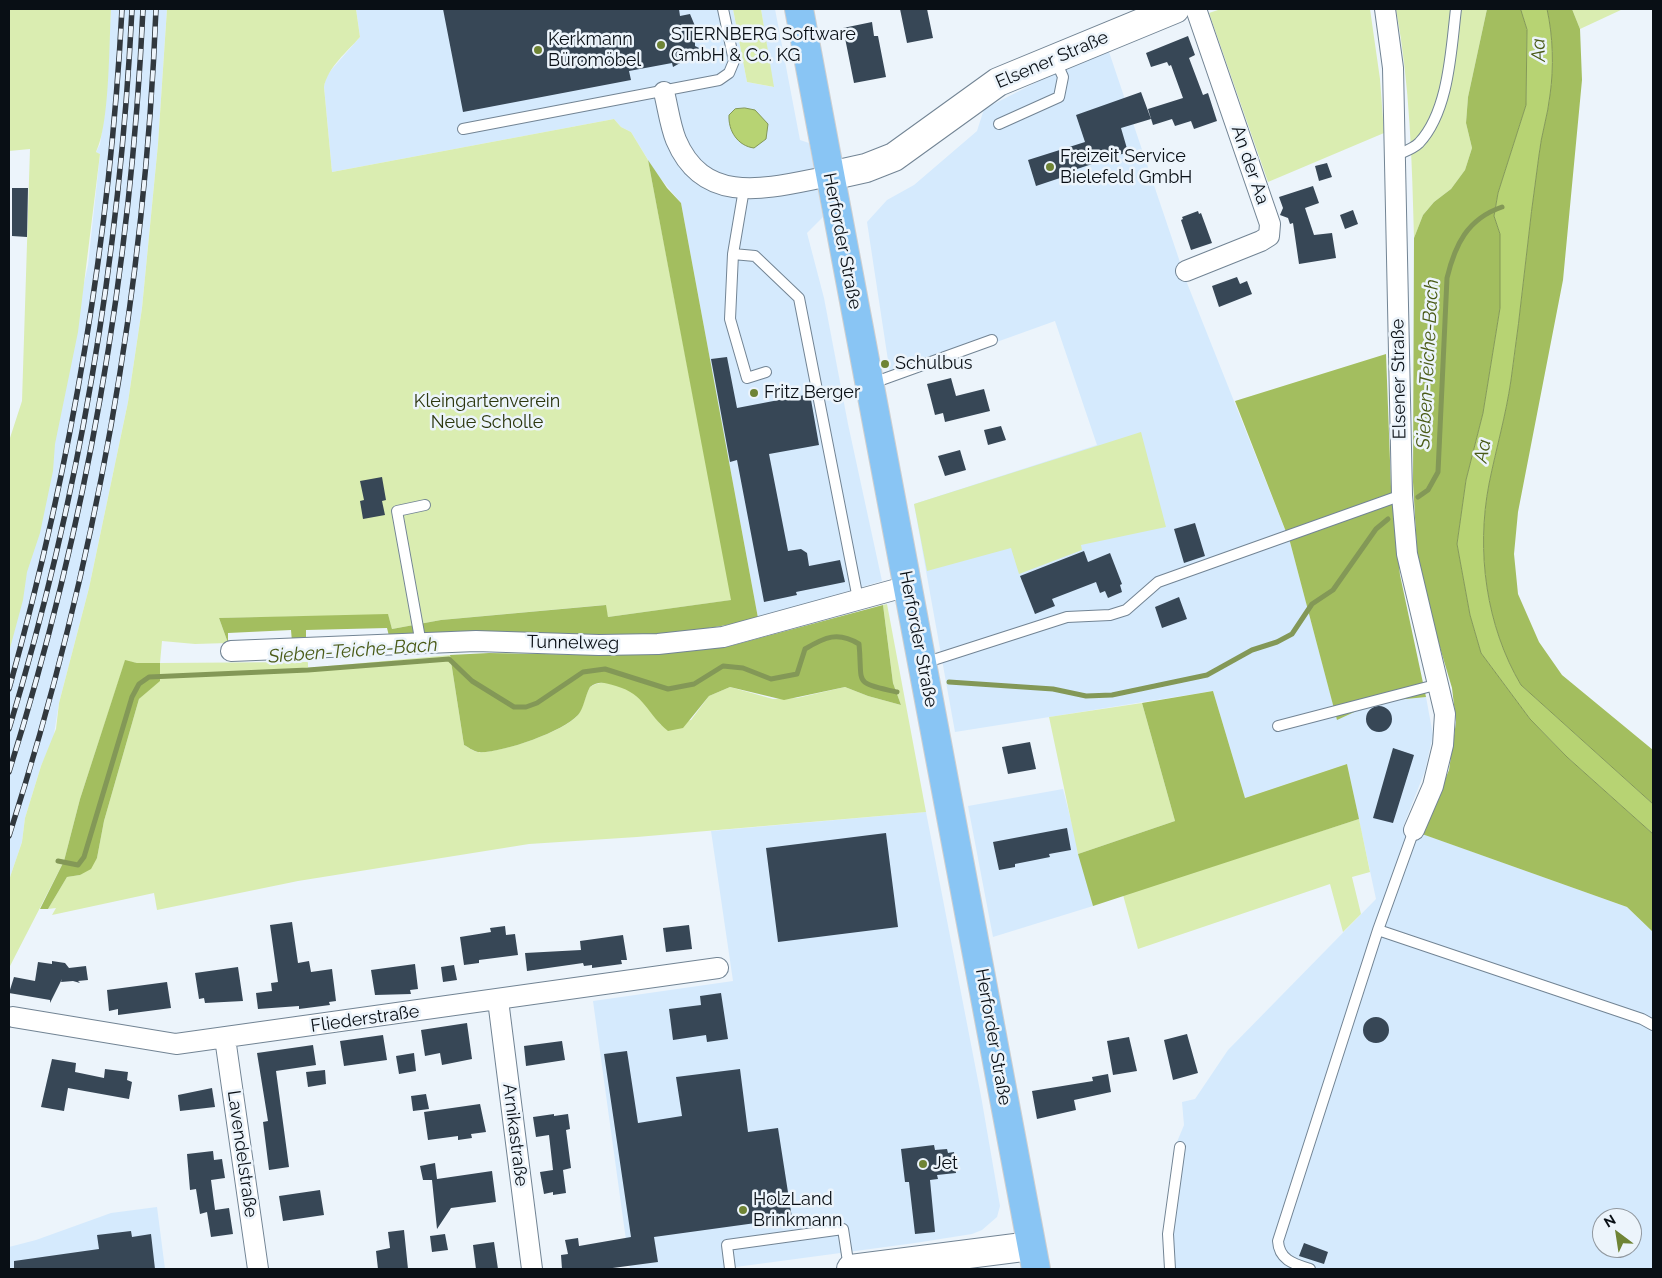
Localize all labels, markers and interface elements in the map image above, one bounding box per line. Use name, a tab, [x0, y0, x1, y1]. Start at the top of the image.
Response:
place label: STERNBERG Software GmbH & Co. KG	[671, 24, 856, 66]
street label: Elsener Straße	[992, 27, 1112, 93]
place label: Kerkmann Büromöbel	[548, 29, 641, 72]
water label: Aa	[1527, 38, 1551, 62]
marker: STERNBERG Software GmbH & Co. KG	[655, 39, 667, 51]
marker: Kerkmann Büromöbel	[532, 44, 544, 56]
street label: An der Aa	[1226, 123, 1274, 207]
place label: Freizeit Service Bielefeld GmbH	[1060, 146, 1192, 188]
marker: Freizeit Service Bielefeld GmbH	[1044, 161, 1056, 173]
street label: Herforder Straße	[818, 171, 866, 311]
water label: Sieben-Teiche-Bach	[1412, 279, 1444, 449]
street label: Elsener Straße	[1387, 319, 1411, 439]
place label: Schulbus	[895, 353, 972, 375]
marker: Schulbus	[879, 358, 891, 370]
place label: Fritz Berger	[764, 382, 860, 404]
marker: Fritz Berger	[748, 387, 760, 399]
park label: Kleingartenverein Neue Scholle	[414, 391, 560, 434]
water label: Aa	[1470, 438, 1496, 464]
street label: Herforder Straße	[894, 569, 942, 709]
street label: Tunnelweg	[527, 631, 619, 655]
water label: Sieben-Teiche-Bach	[267, 634, 439, 668]
street label: Herforder Straße	[970, 967, 1016, 1107]
street label: Fliederstraße	[309, 1001, 421, 1037]
street label: Arnikastraße	[498, 1082, 532, 1188]
street label: Lavendelstraße	[222, 1089, 262, 1219]
place label: Jet	[933, 1153, 958, 1175]
marker: Jet	[917, 1158, 929, 1170]
place label: HolzLand Brinkmann	[753, 1189, 843, 1232]
marker: HolzLand Brinkmann	[737, 1204, 749, 1216]
north arrow	[1592, 1208, 1642, 1258]
text: N	[1601, 1211, 1618, 1231]

